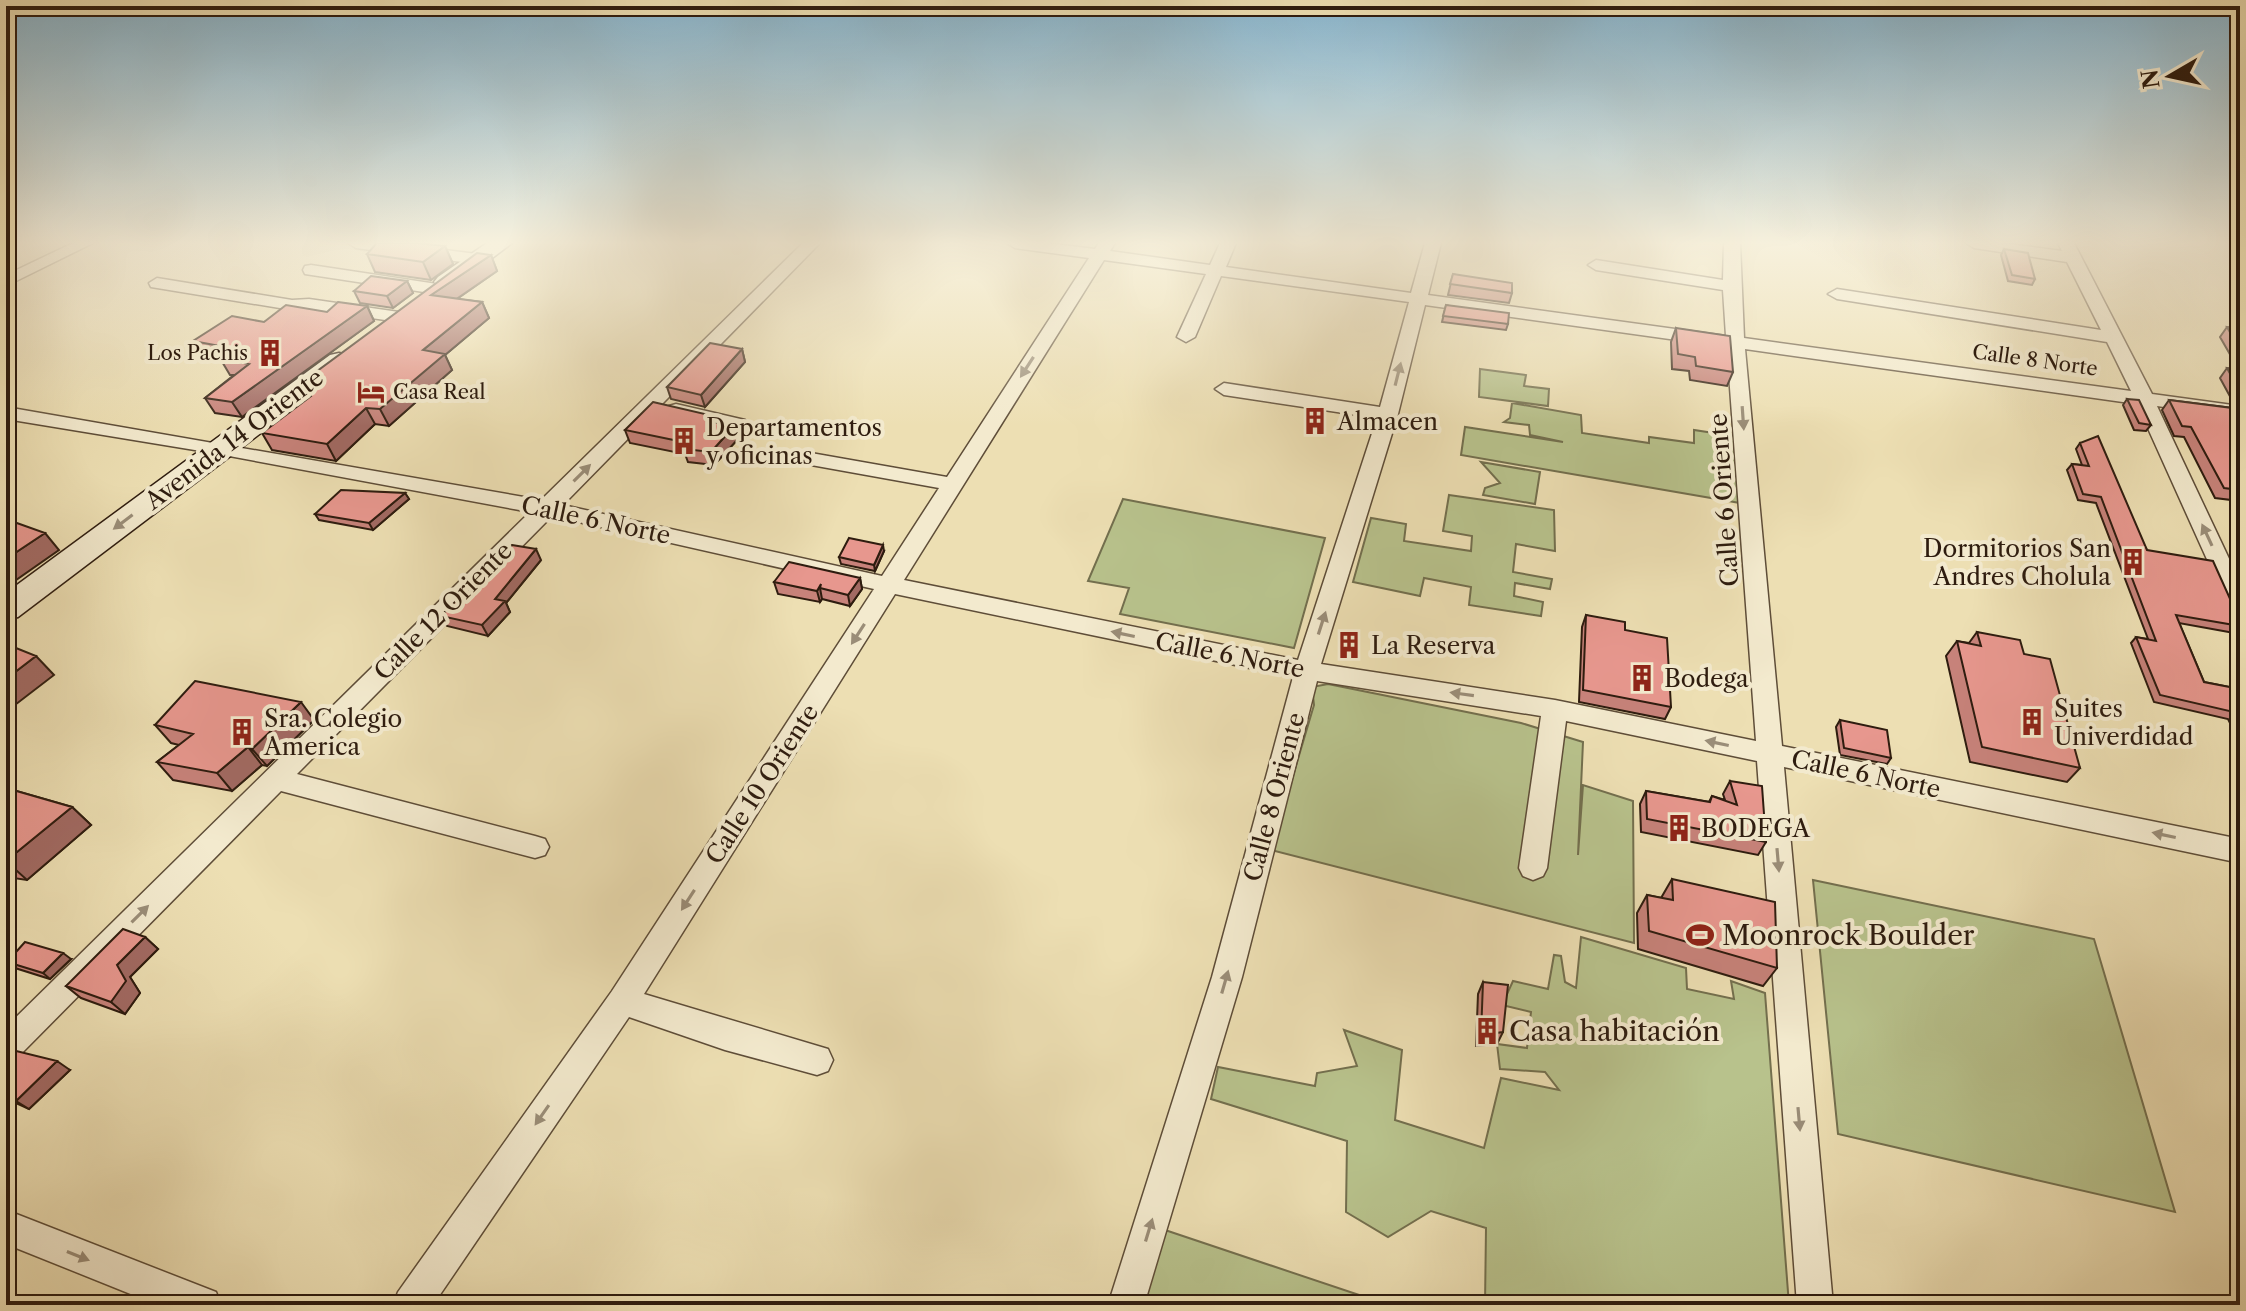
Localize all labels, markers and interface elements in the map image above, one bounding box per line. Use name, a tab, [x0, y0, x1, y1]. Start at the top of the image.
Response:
north arrow	[2130, 36, 2210, 116]
text: N	[2136, 67, 2166, 91]
building icon: Los Pachis	[255, 338, 285, 368]
street label: Calle 8 Norte	[1971, 339, 2099, 381]
place label: Los Pachis	[147, 341, 248, 365]
one-way arrow	[1019, 356, 1034, 377]
street label: Avenida 14 Oriente	[138, 362, 329, 516]
one-way arrow	[1392, 362, 1404, 387]
hotel icon: Casa Real	[356, 377, 386, 407]
place label: Casa Real	[393, 380, 486, 404]
building icon: Almacen	[1300, 406, 1330, 436]
one-way arrow	[1737, 406, 1750, 431]
place label: Almacen	[1336, 407, 1438, 436]
street label: Calle 6 Oriente	[1703, 412, 1745, 588]
place label: Departamentos y oficinas	[705, 413, 882, 470]
building icon: Departamentos y oficinas	[669, 426, 699, 456]
one-way arrow	[572, 464, 591, 482]
street label: Calle 6 Norte	[519, 490, 673, 550]
one-way arrow	[113, 513, 133, 529]
one-way arrow	[2200, 524, 2214, 547]
place label: Dormitorios San Andres Cholula	[1923, 534, 2111, 591]
street label: Calle 12 Oriente	[368, 536, 518, 686]
building icon: Dormitorios San Andres Cholula	[2118, 547, 2148, 577]
one-way arrow	[1316, 610, 1329, 634]
one-way arrow	[852, 623, 866, 645]
street label: Calle 6 Norte	[1153, 626, 1307, 684]
one-way arrow	[1111, 627, 1136, 639]
building icon: La Reserva	[1334, 630, 1364, 660]
place label: La Reserva	[1371, 631, 1496, 660]
building icon: Bodega	[1627, 663, 1657, 693]
place label: Bodega	[1664, 664, 1749, 693]
one-way arrow	[1449, 687, 1474, 700]
place label: Suites Univerdidad	[2054, 694, 2194, 751]
street label: Calle 10 Oriente	[700, 699, 824, 869]
place label: Sra. Colegio America	[263, 704, 402, 761]
building icon: Suites Univerdidad	[2017, 707, 2047, 737]
street label: Calle 8 Oriente	[1238, 709, 1310, 885]
building icon: Sra. Colegio America	[227, 717, 257, 747]
one-way arrow	[1704, 736, 1729, 749]
street label: Calle 6 Norte	[1789, 744, 1943, 804]
building icon: BODEGA	[1664, 813, 1694, 843]
place label: BODEGA	[1701, 814, 1811, 843]
one-way arrow	[2151, 828, 2176, 841]
one-way arrow	[1772, 848, 1785, 873]
one-way arrow	[681, 889, 695, 911]
one-way arrow	[130, 905, 149, 924]
place label: Moonrock Boulder	[1722, 918, 1975, 952]
sports icon: Moonrock Boulder	[1685, 920, 1715, 950]
one-way arrow	[1219, 969, 1232, 993]
place label: Casa habitación	[1509, 1014, 1720, 1048]
building icon: Casa habitación	[1472, 1016, 1502, 1046]
one-way arrow	[535, 1105, 550, 1126]
one-way arrow	[1793, 1107, 1806, 1132]
one-way arrow	[1143, 1218, 1156, 1242]
one-way arrow	[66, 1249, 90, 1262]

